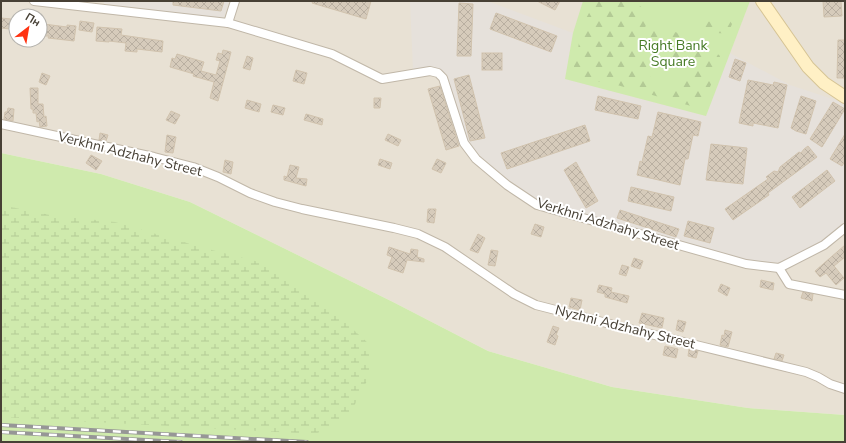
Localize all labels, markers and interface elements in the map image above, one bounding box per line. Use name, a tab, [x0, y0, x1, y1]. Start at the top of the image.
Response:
north arrow	[8, 8, 48, 48]
text: Пн	[23, 10, 43, 30]
park label: Right Bank Square	[638, 36, 709, 71]
street label: Verkhni Adzhahy Street	[55, 127, 204, 181]
street label: Verkhni Adzhahy Street	[533, 193, 682, 255]
street label: Nyzhni Adzhahy Street	[553, 300, 697, 354]

